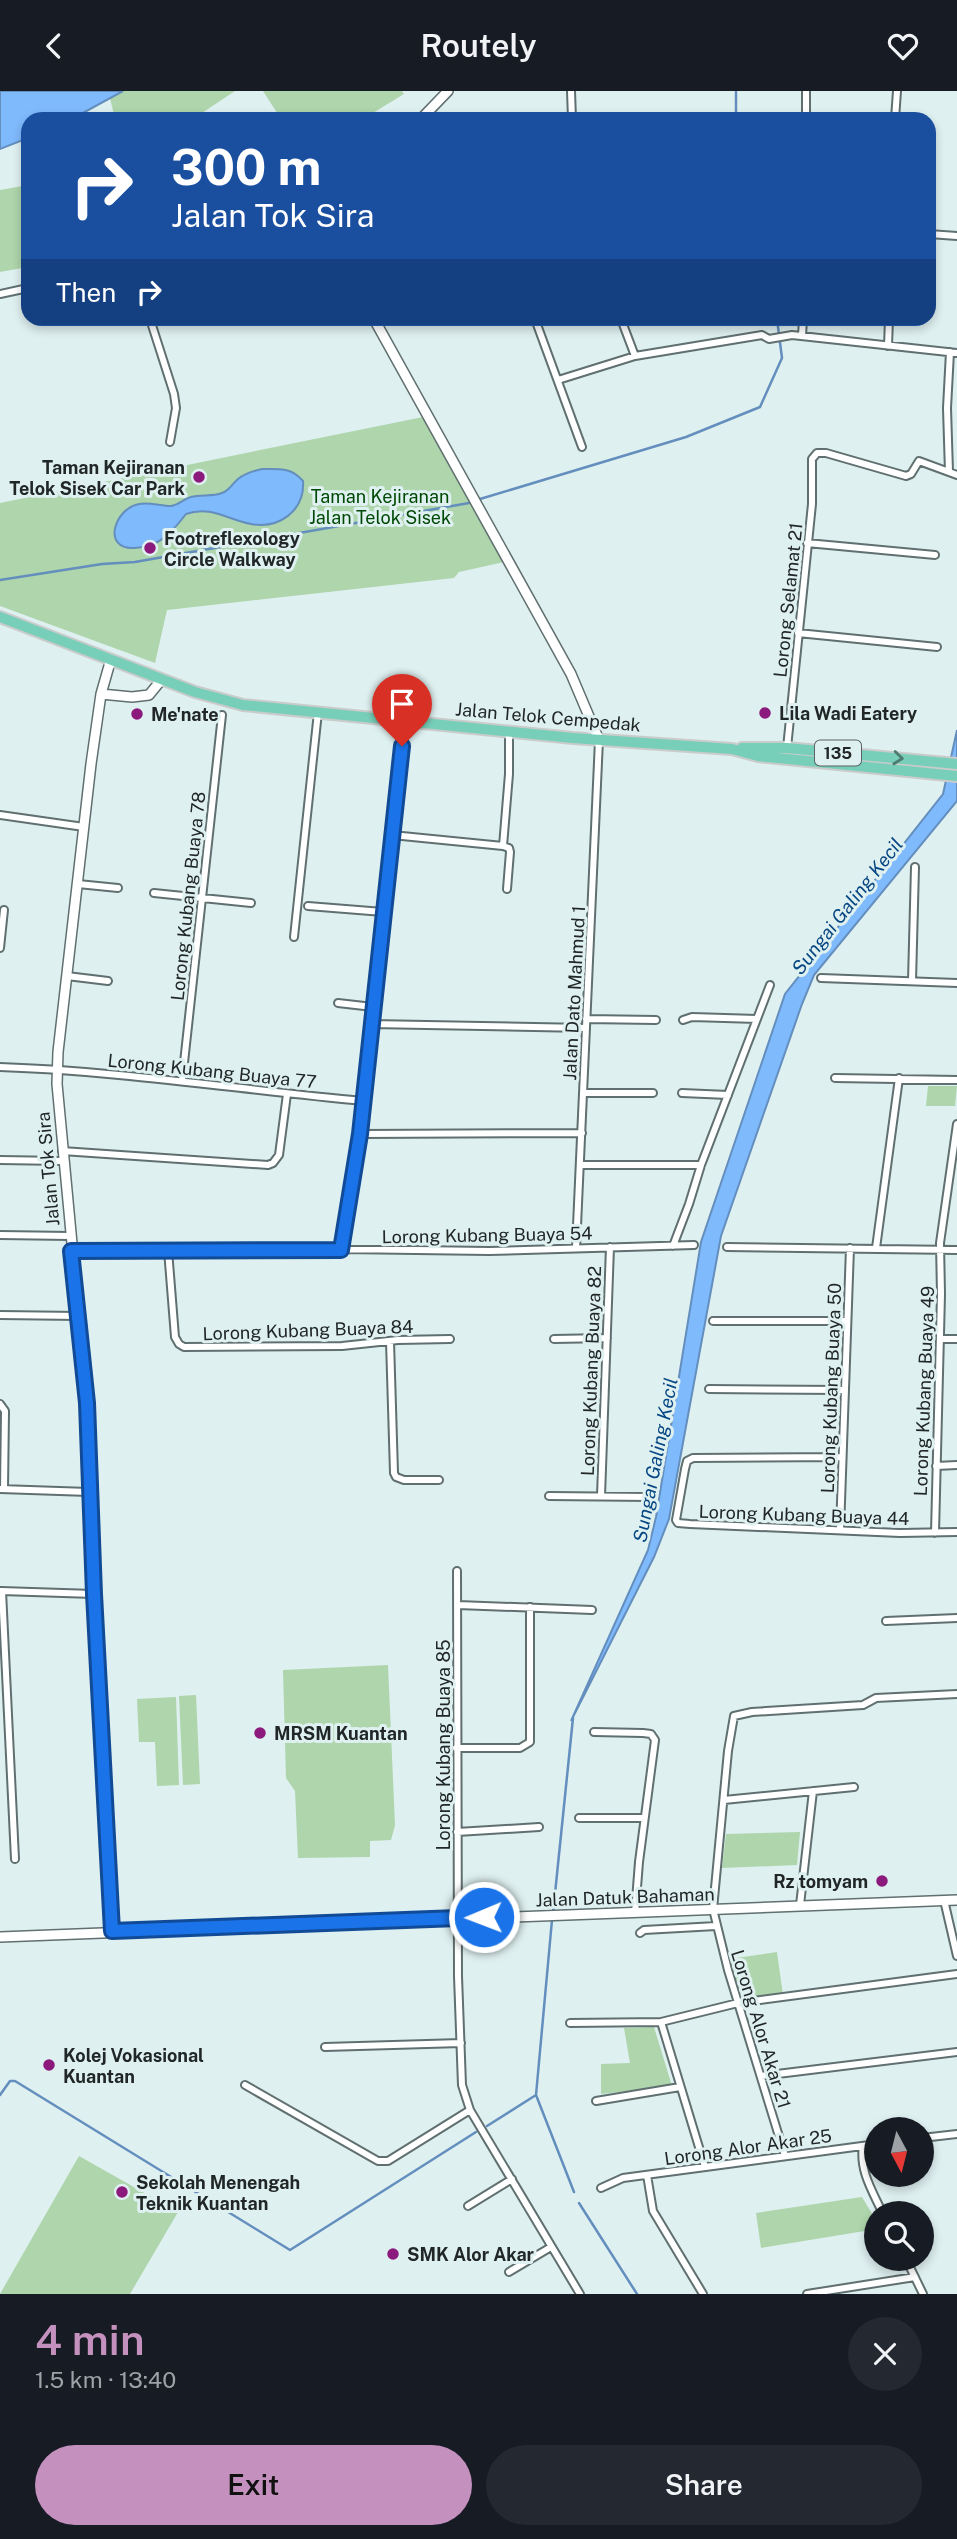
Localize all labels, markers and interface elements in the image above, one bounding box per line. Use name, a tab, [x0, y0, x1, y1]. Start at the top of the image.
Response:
icon: back	[35, 27, 73, 65]
text: Routely	[420, 27, 537, 64]
icon: heart	[884, 27, 922, 65]
text: 300 m	[171, 138, 321, 196]
icon: right	[56, 140, 147, 231]
text: Jalan Tok Sira	[171, 197, 374, 234]
icon: right	[130, 273, 168, 311]
text: Then	[56, 277, 116, 308]
place label: Taman Kejiranan Telok Sisek Car Park	[9, 457, 186, 499]
marker: Taman Kejiranan Telok Sisek Car Park	[191, 469, 207, 485]
park label: Taman Kejiranan Jalan Telok Sisek	[309, 486, 451, 528]
street label: Lorong Selamat 21	[769, 522, 807, 678]
place label: Footreflexology Circle Walkway	[164, 528, 300, 570]
marker: Footreflexology Circle Walkway	[142, 540, 158, 556]
pin	[372, 674, 432, 746]
icon: arrive	[383, 685, 421, 723]
street label: Jalan Telok Cempedak	[454, 698, 642, 736]
place label: Lila Wadi Eatery	[779, 703, 917, 724]
place label: Me'nate	[151, 704, 219, 725]
marker: Lila Wadi Eatery	[757, 705, 773, 721]
marker: Me'nate	[129, 706, 145, 722]
road number: 135	[815, 741, 861, 765]
one-way arrow	[892, 750, 903, 765]
street label: Lorong Kubang Buaya 78	[167, 790, 209, 1002]
water label: Sungai Galing Kecil	[787, 833, 907, 979]
street label: Jalan Dato Mahmud 1	[559, 905, 589, 1081]
street label: Lorong Kubang Buaya 77	[107, 1050, 317, 1092]
street label: Jalan Tok Sira	[33, 1111, 63, 1227]
street label: Lorong Kubang Buaya 54	[381, 1223, 593, 1247]
street label: Lorong Kubang Buaya 82	[577, 1265, 605, 1477]
street label: Lorong Kubang Buaya 50	[817, 1282, 845, 1494]
street label: Lorong Kubang Buaya 49	[910, 1285, 938, 1497]
street label: Lorong Kubang Buaya 84	[202, 1316, 414, 1344]
water label: Sungai Galing Kecil	[628, 1376, 682, 1544]
street label: Lorong Kubang Buaya 44	[698, 1501, 910, 1529]
street label: Lorong Kubang Buaya 85	[433, 1639, 454, 1851]
place label: MRSM Kuantan	[274, 1723, 408, 1744]
marker: MRSM Kuantan	[252, 1725, 268, 1741]
place label: Rz tomyam	[773, 1871, 868, 1892]
marker: Rz tomyam	[874, 1873, 890, 1889]
position arrow	[447, 1880, 521, 1954]
street label: Jalan Datuk Bahaman	[535, 1883, 715, 1911]
street label: Lorong Alor Akar 21	[727, 1947, 795, 2111]
place label: Kolej Vokasional Kuantan	[63, 2045, 204, 2087]
marker: Kolej Vokasional Kuantan	[41, 2057, 57, 2073]
north arrow	[864, 2117, 934, 2187]
map controls	[864, 2117, 934, 2271]
street label: Lorong Alor Akar 25	[663, 2125, 833, 2169]
place label: Sekolah Menengah Teknik Kuantan	[136, 2172, 300, 2214]
marker: Sekolah Menengah Teknik Kuantan	[114, 2184, 130, 2200]
button: search	[864, 2201, 934, 2271]
place label: SMK Alor Akar	[407, 2244, 535, 2265]
marker: SMK Alor Akar	[385, 2246, 401, 2262]
text: 4 min	[35, 2315, 144, 2364]
button: close	[848, 2317, 922, 2391]
text: 1.5 km · 13:40	[35, 2366, 176, 2393]
button: Exit	[35, 2445, 472, 2525]
button: Share	[486, 2445, 922, 2525]

